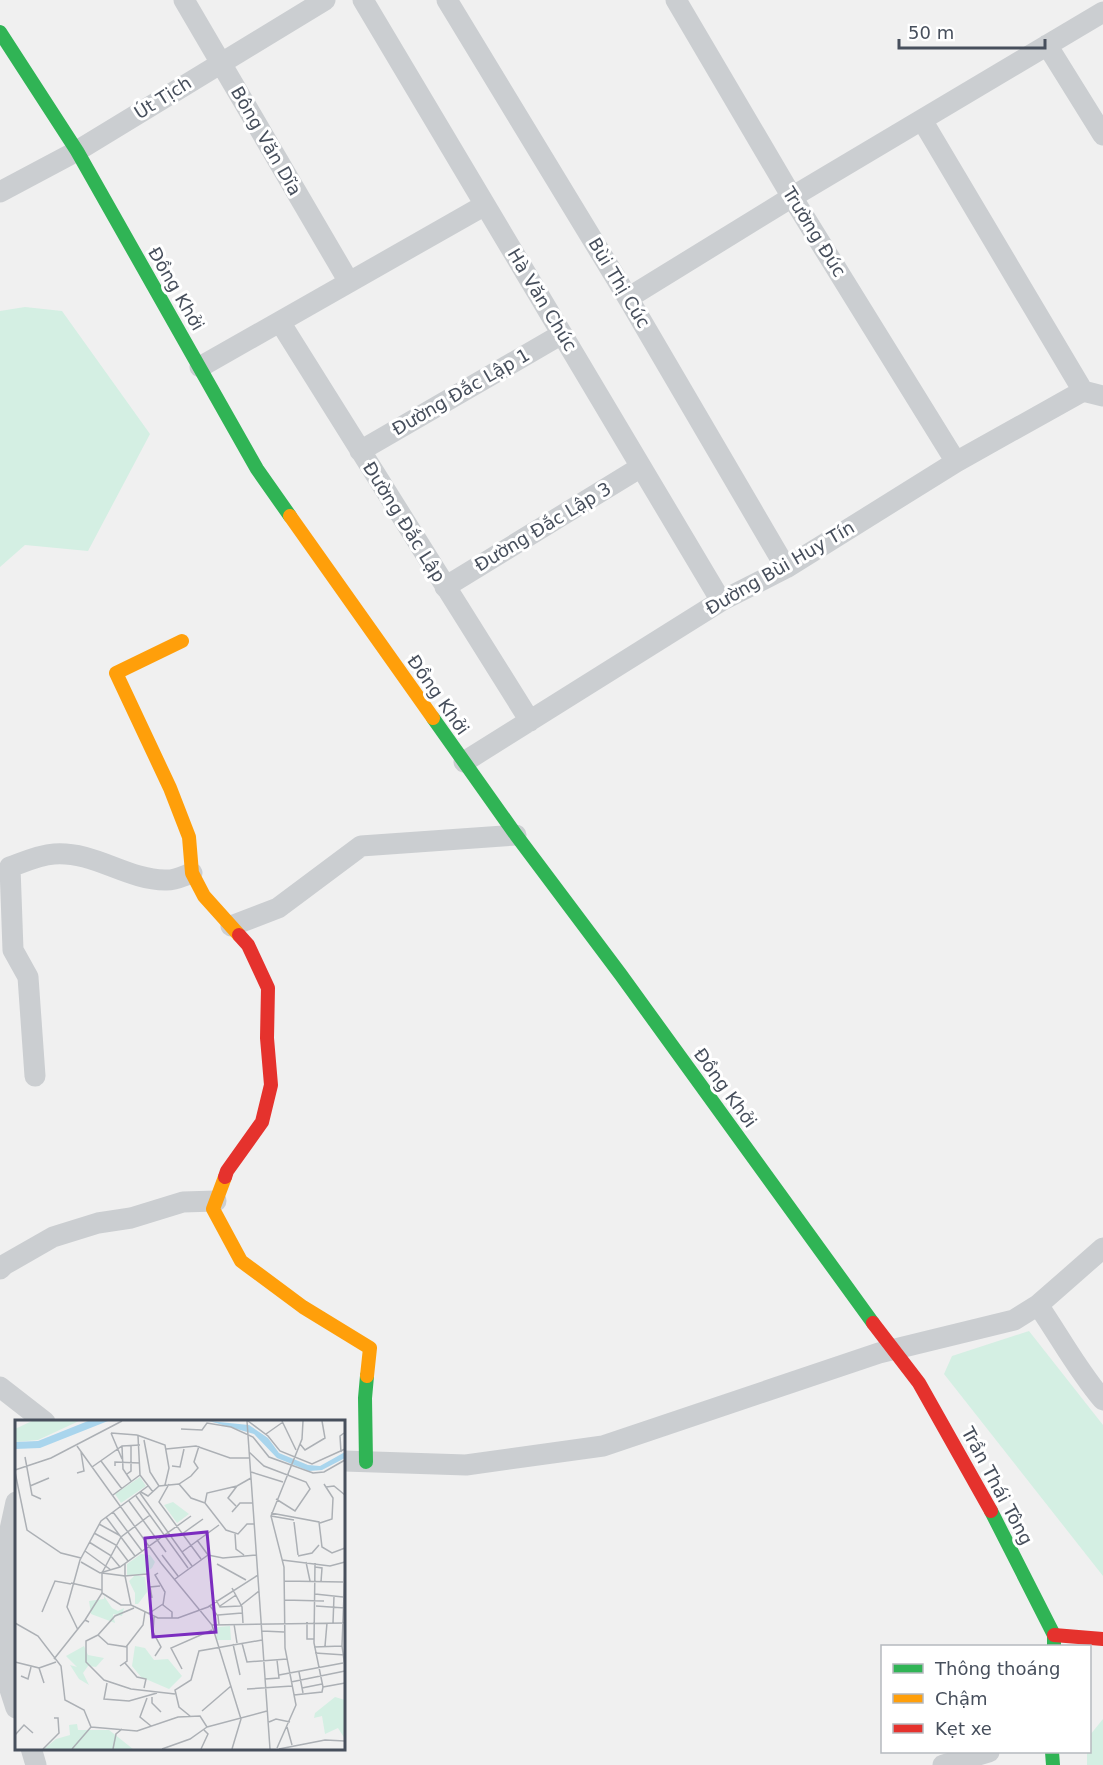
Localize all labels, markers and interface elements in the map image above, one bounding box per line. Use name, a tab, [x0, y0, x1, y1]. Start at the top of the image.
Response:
scale bar	[899, 12, 1044, 50]
text: 50 m	[908, 22, 954, 43]
street label: Út Tịch	[130, 72, 195, 123]
street label: Bông Văn Dĩa	[227, 83, 306, 199]
street label: Trường Đúc	[778, 182, 850, 281]
street label: Bùi Thị Cúc	[584, 234, 655, 332]
street label: Đồng Khởi	[144, 243, 209, 334]
street label: Hà Văn Chúc	[504, 245, 581, 355]
street label: Đường Đắc Lập 1	[388, 344, 533, 439]
street label: Đường Đắc Lập	[359, 458, 450, 586]
street label: Đường Đắc Lập 3	[471, 478, 615, 576]
street label: Đường Bùi Huy Tín	[702, 516, 858, 619]
street label: Đồng Khởi	[403, 651, 474, 739]
street label: Đồng Khởi	[690, 1044, 761, 1131]
inset map	[15, 1420, 345, 1750]
street label: Trần Thái Tông	[957, 1422, 1037, 1548]
legend	[881, 1645, 1091, 1753]
text: Thông thoáng	[934, 1658, 1060, 1679]
text: Chậm	[935, 1688, 988, 1709]
text: Kẹt xe	[935, 1718, 992, 1739]

